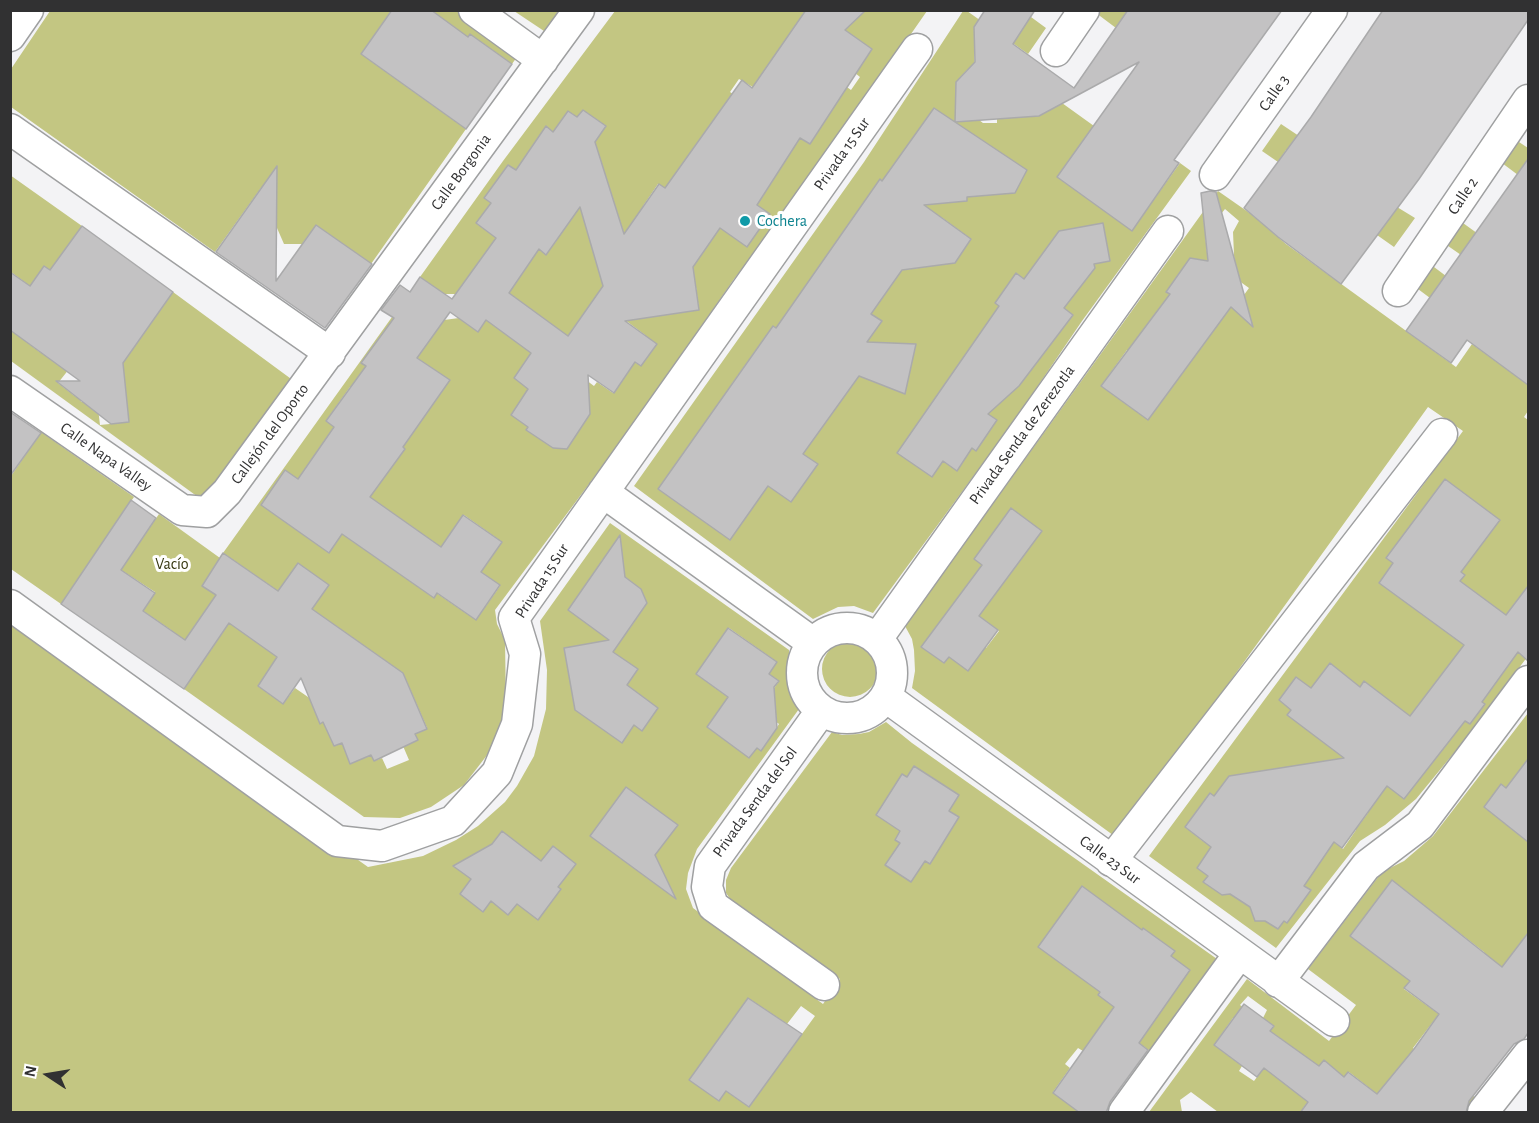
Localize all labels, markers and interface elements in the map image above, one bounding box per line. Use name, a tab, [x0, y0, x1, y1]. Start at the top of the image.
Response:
street label: Calle 3	[1255, 71, 1293, 115]
street label: Privada 15 Sur	[810, 114, 874, 194]
street label: Calle Borgonia	[427, 130, 495, 214]
street label: Calle 2	[1444, 174, 1482, 218]
place label: Cochera	[757, 211, 807, 231]
marker: Cochera	[738, 214, 752, 228]
street label: Privada Senda de Zerezotla	[965, 362, 1079, 508]
street label: Callejón del Oporto	[227, 380, 313, 488]
street label: Calle Napa Valley	[56, 418, 156, 496]
street label: Privada 15 Sur	[511, 540, 573, 622]
park label: Vacío	[155, 554, 189, 574]
street label: Privada Senda del Sol	[708, 743, 802, 861]
street label: Calle 23 Sur	[1076, 831, 1144, 889]
north arrow	[18, 1045, 78, 1105]
text: N	[21, 1064, 39, 1078]

